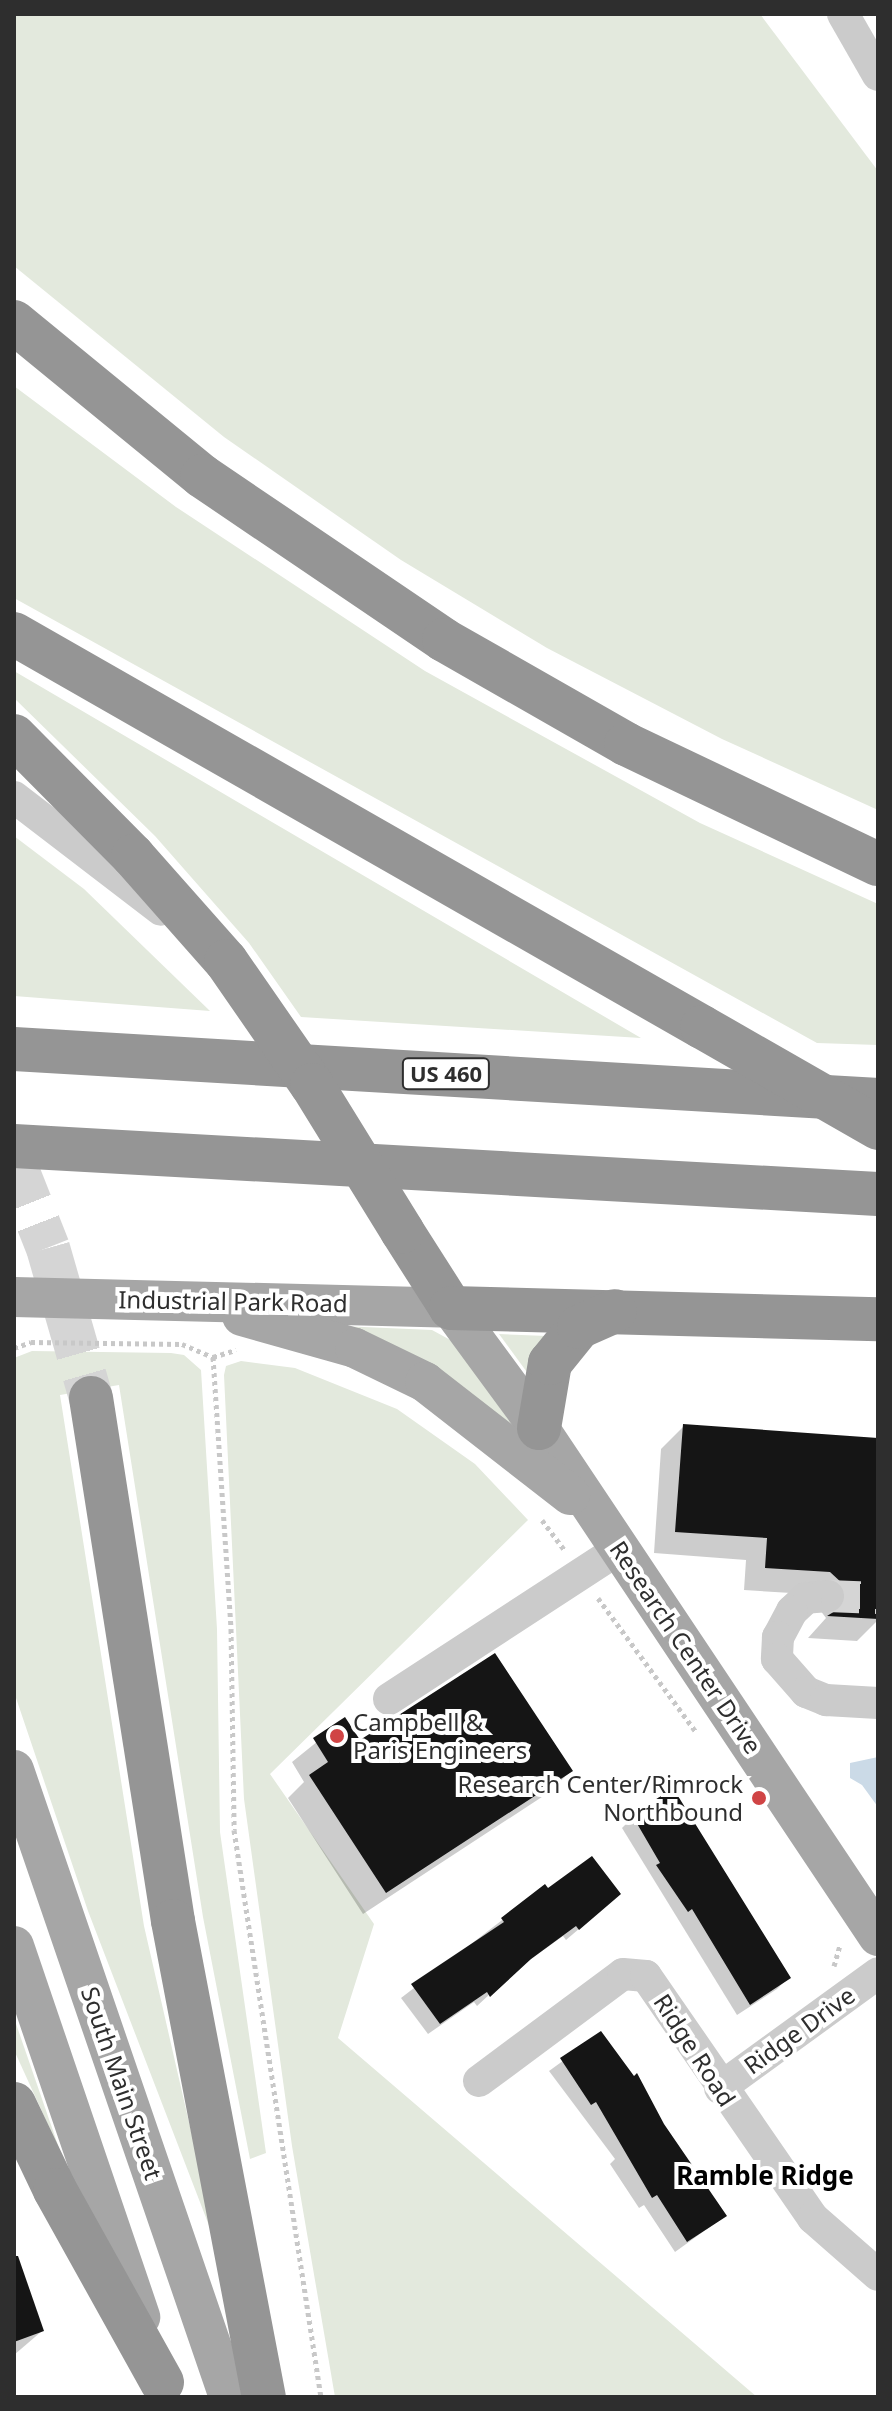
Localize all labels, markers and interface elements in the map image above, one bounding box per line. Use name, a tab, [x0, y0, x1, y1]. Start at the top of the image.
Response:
road number: US 460	[400, 1056, 492, 1092]
street label: Industrial Park Road	[118, 1285, 348, 1317]
street label: Research Center Drive	[604, 1535, 768, 1759]
place label: Campbell & Paris Engineers	[353, 1708, 527, 1764]
marker: Campbell & Paris Engineers	[328, 1727, 346, 1745]
place label: Research Center/Rimrock Northbound	[458, 1770, 743, 1826]
marker: Research Center/Rimrock Northbound	[750, 1789, 768, 1807]
street label: Ridge Drive	[738, 1980, 860, 2080]
street label: South Main Street	[76, 1983, 168, 2183]
street label: Ridge Road	[648, 1988, 742, 2112]
district label: Ramble Ridge	[676, 2160, 854, 2192]

